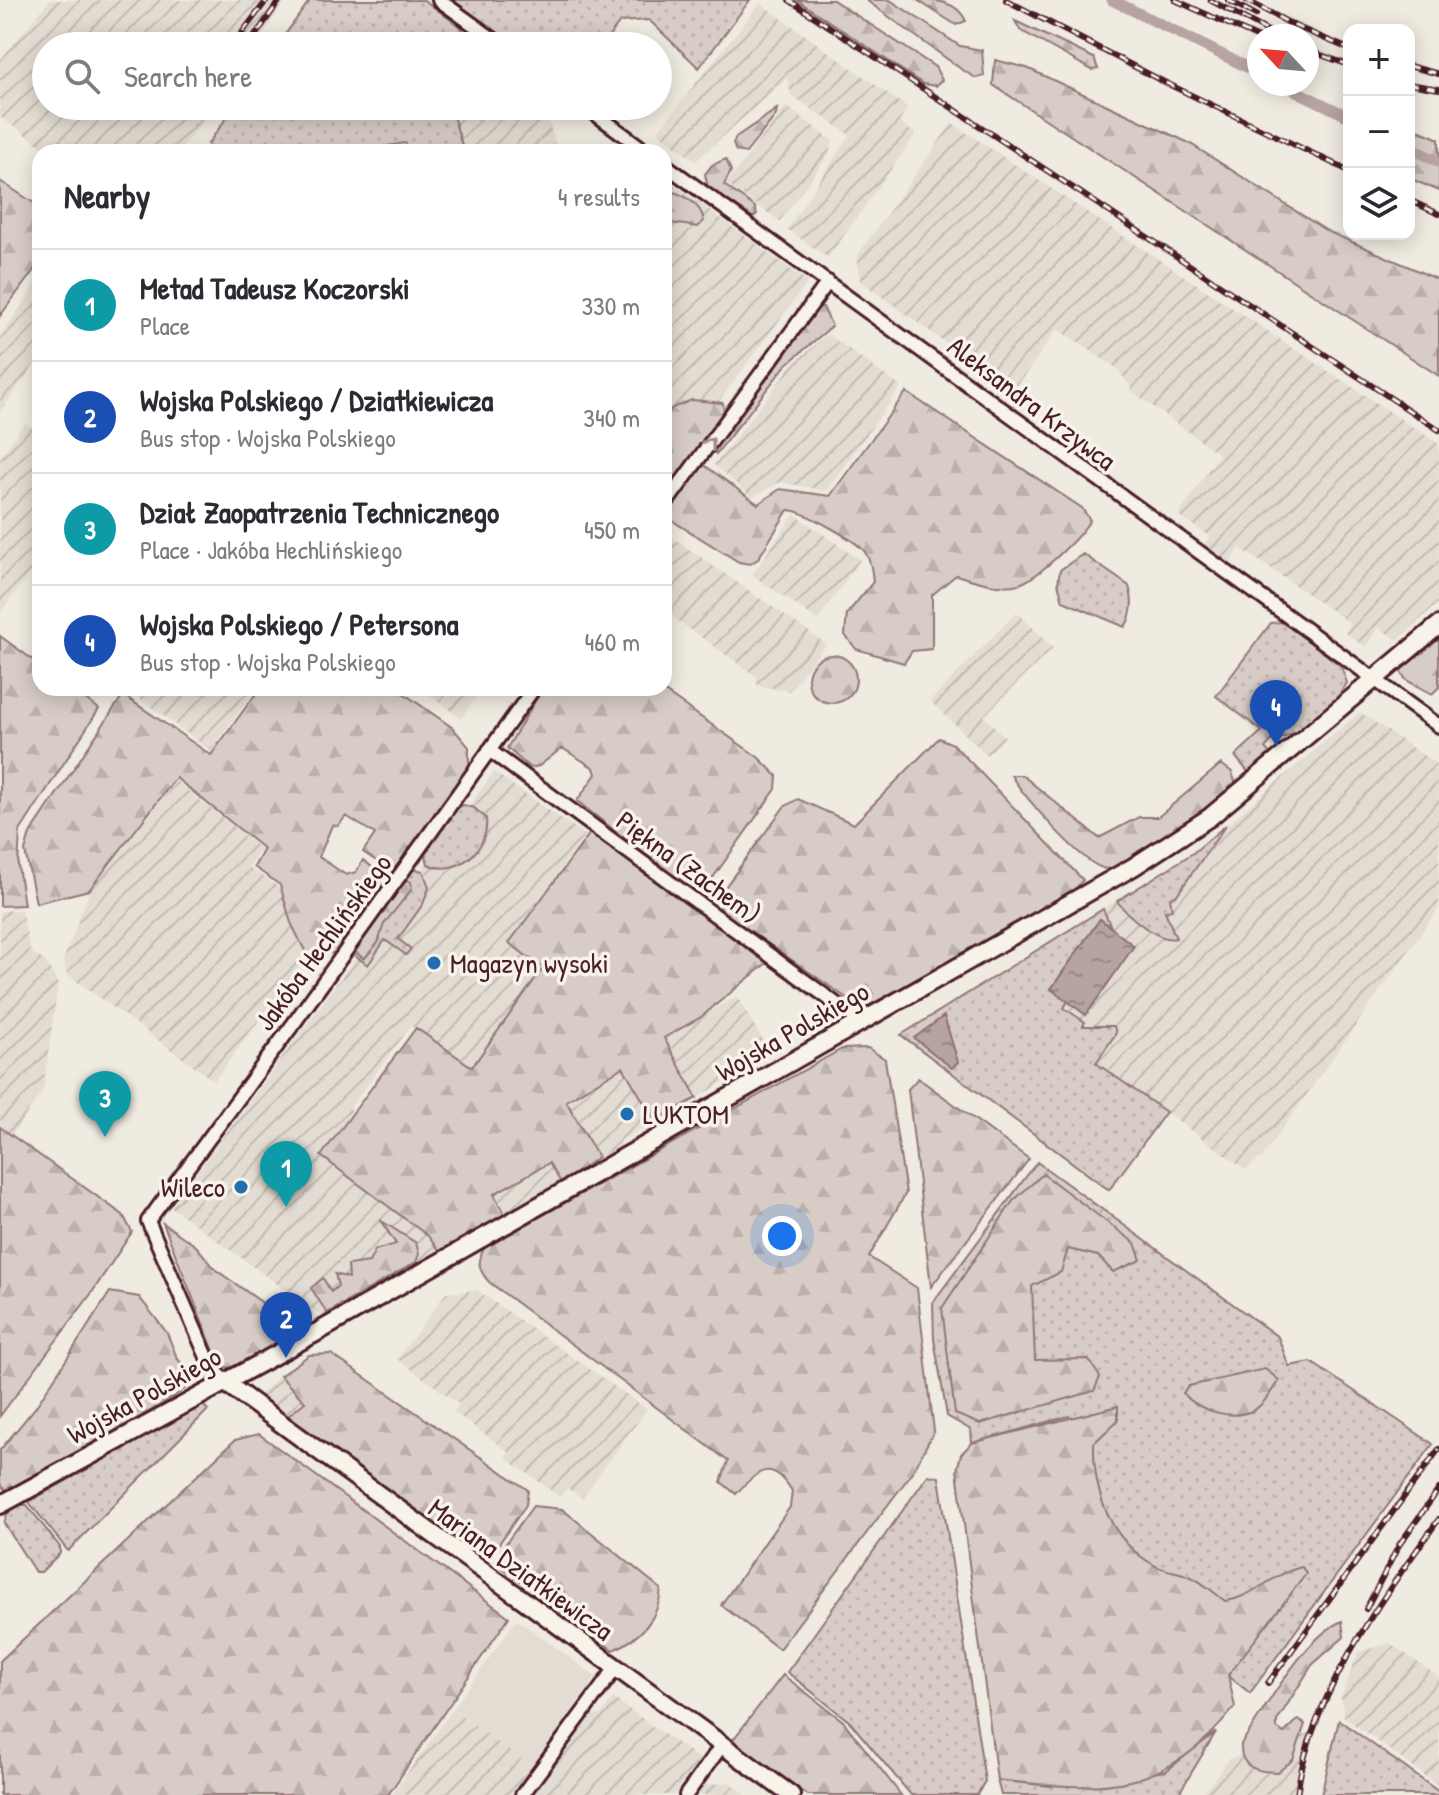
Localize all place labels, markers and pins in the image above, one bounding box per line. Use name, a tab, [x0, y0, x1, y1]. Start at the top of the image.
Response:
pin: 4	[1250, 680, 1302, 746]
place label: Magazyn wysoki	[450, 944, 609, 982]
marker: Magazyn wysoki	[425, 954, 443, 972]
pin: 3	[79, 1071, 131, 1137]
place label: LUKTOM	[643, 1095, 729, 1133]
marker: LUKTOM	[618, 1105, 636, 1123]
pin: 1	[260, 1141, 312, 1207]
place label: Wileco	[161, 1168, 225, 1206]
marker: Wileco	[232, 1178, 250, 1196]
pin: 2	[260, 1292, 312, 1358]

